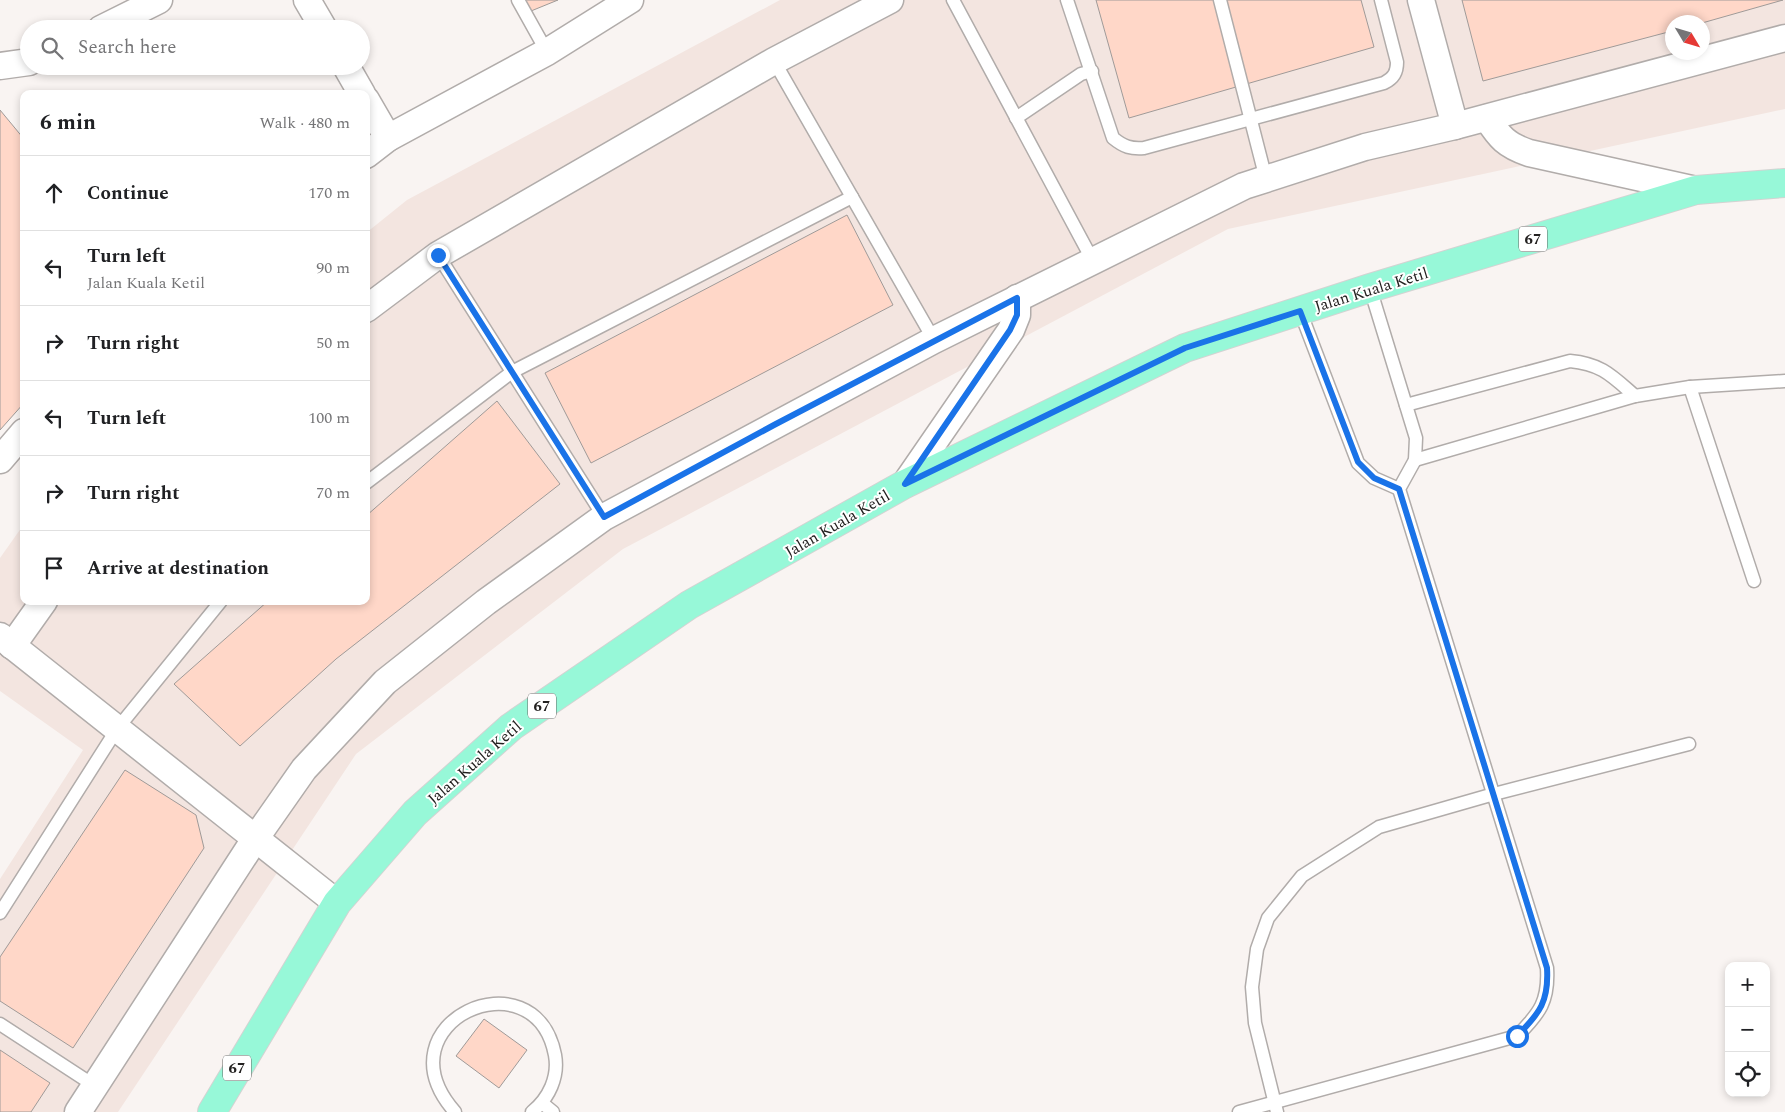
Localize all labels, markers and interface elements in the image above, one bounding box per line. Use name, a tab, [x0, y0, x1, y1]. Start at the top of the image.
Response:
north arrow	[1665, 15, 1710, 60]
search box	[20, 20, 370, 75]
text: Search here	[78, 33, 177, 62]
icon: search	[38, 34, 66, 62]
text: 6 min	[40, 107, 96, 139]
text: Walk · 480 m	[259, 111, 350, 135]
icon: ahead	[40, 179, 68, 207]
text: Continue	[87, 179, 169, 208]
text: 170 m	[308, 181, 350, 205]
road number: 67	[1519, 226, 1547, 252]
text: Turn left	[87, 242, 166, 271]
route end	[427, 244, 450, 267]
icon: left	[40, 254, 68, 282]
text: 90 m	[316, 256, 350, 280]
street label: Jalan Kuala Ketil	[1311, 261, 1431, 319]
text: Jalan Kuala Ketil	[87, 271, 205, 295]
icon: right	[40, 329, 68, 357]
text: Turn right	[87, 329, 180, 358]
text: 50 m	[316, 331, 350, 355]
icon: left	[40, 404, 68, 432]
text: Turn left	[87, 404, 166, 433]
text: 100 m	[308, 406, 350, 430]
icon: right	[40, 479, 68, 507]
text: Turn right	[87, 479, 180, 508]
text: 70 m	[316, 481, 350, 505]
street label: Jalan Kuala Ketil	[780, 484, 895, 564]
icon: arrive	[40, 554, 68, 582]
text: Arrive at destination	[87, 554, 269, 583]
road number: 67	[528, 694, 556, 718]
street label: Jalan Kuala Ketil	[422, 715, 527, 810]
map controls	[1725, 962, 1770, 1097]
button: +	[1725, 962, 1770, 1007]
button: −	[1725, 1007, 1770, 1052]
route start	[1506, 1025, 1529, 1048]
button: locate	[1725, 1052, 1770, 1097]
road number: 67	[223, 1056, 251, 1080]

